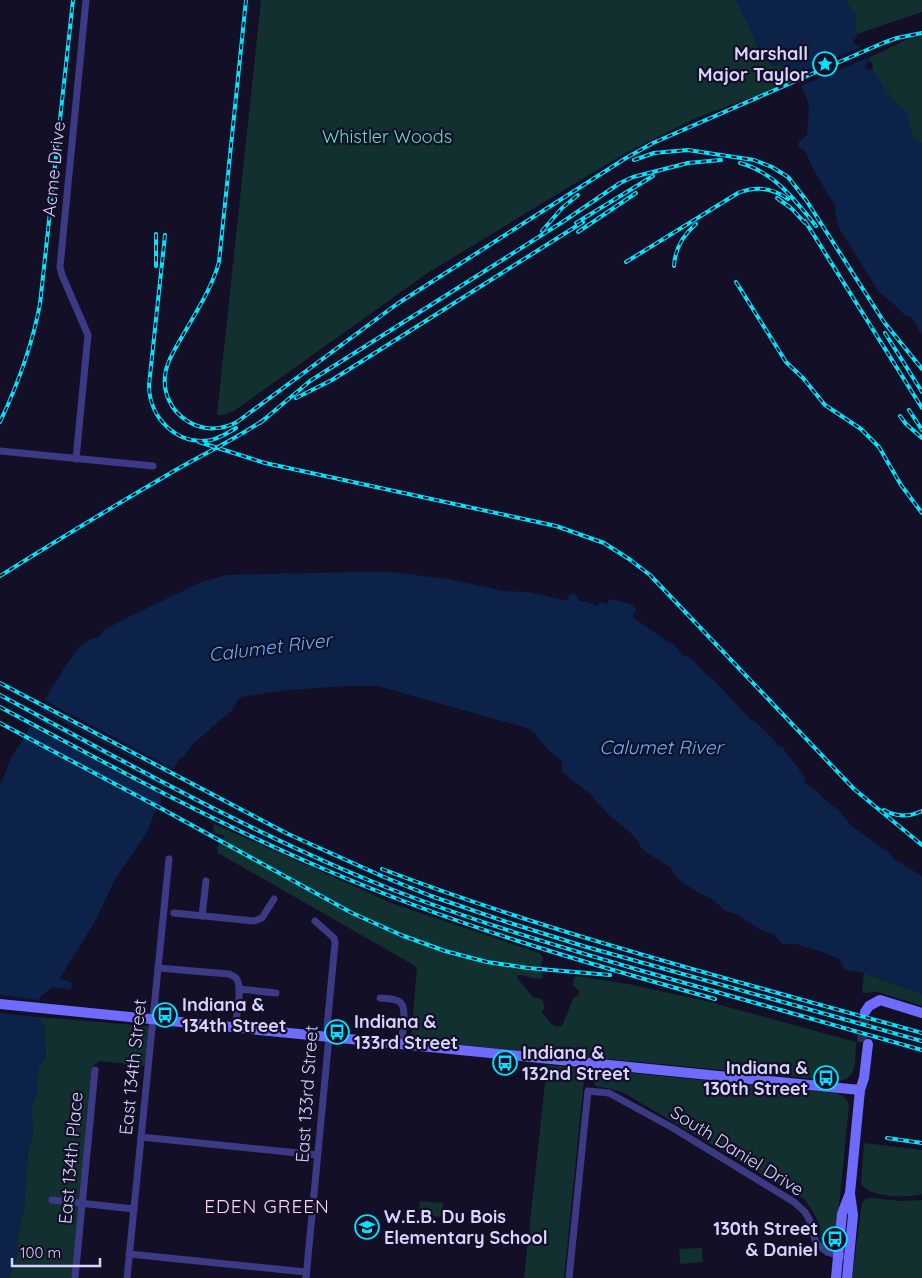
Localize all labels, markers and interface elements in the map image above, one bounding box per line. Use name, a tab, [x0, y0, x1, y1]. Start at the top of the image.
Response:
place label: Marshall Major Taylor	[698, 42, 808, 86]
place icon: Marshall Major Taylor	[812, 51, 838, 77]
street label: Acme Drive	[37, 120, 70, 218]
park label: Whistler Woods	[322, 125, 452, 148]
water label: Calumet River	[207, 627, 335, 666]
water label: Calumet River	[599, 735, 725, 759]
place label: Indiana & 134th Street	[182, 993, 286, 1037]
street label: East 134th Street	[114, 998, 151, 1136]
bus stop icon: Indiana & 134th Street	[152, 1002, 178, 1028]
place label: Indiana & 133rd Street	[354, 1010, 458, 1054]
bus stop icon: Indiana & 133rd Street	[324, 1019, 350, 1045]
street label: East 133rd Street	[290, 1024, 323, 1163]
place label: Indiana & 132nd Street	[522, 1041, 630, 1085]
bus stop icon: Indiana & 132nd Street	[492, 1050, 518, 1076]
place label: Indiana & 130th Street	[703, 1056, 808, 1100]
bus stop icon: Indiana & 130th Street	[813, 1065, 839, 1091]
street label: East 134th Place	[53, 1091, 88, 1225]
street label: South Daniel Drive	[666, 1100, 808, 1201]
district label: EDEN GREEN	[204, 1194, 330, 1218]
place label: W.E.B. Du Bois Elementary School	[384, 1205, 548, 1249]
school or university icon: W.E.B. Du Bois Elementary School	[354, 1214, 380, 1240]
place label: 130th Street & Daniel	[713, 1217, 818, 1261]
bus stop icon: 130th Street & Daniel	[822, 1226, 848, 1252]
scale bar	[12, 1236, 100, 1268]
text: 100 m	[20, 1243, 61, 1262]

